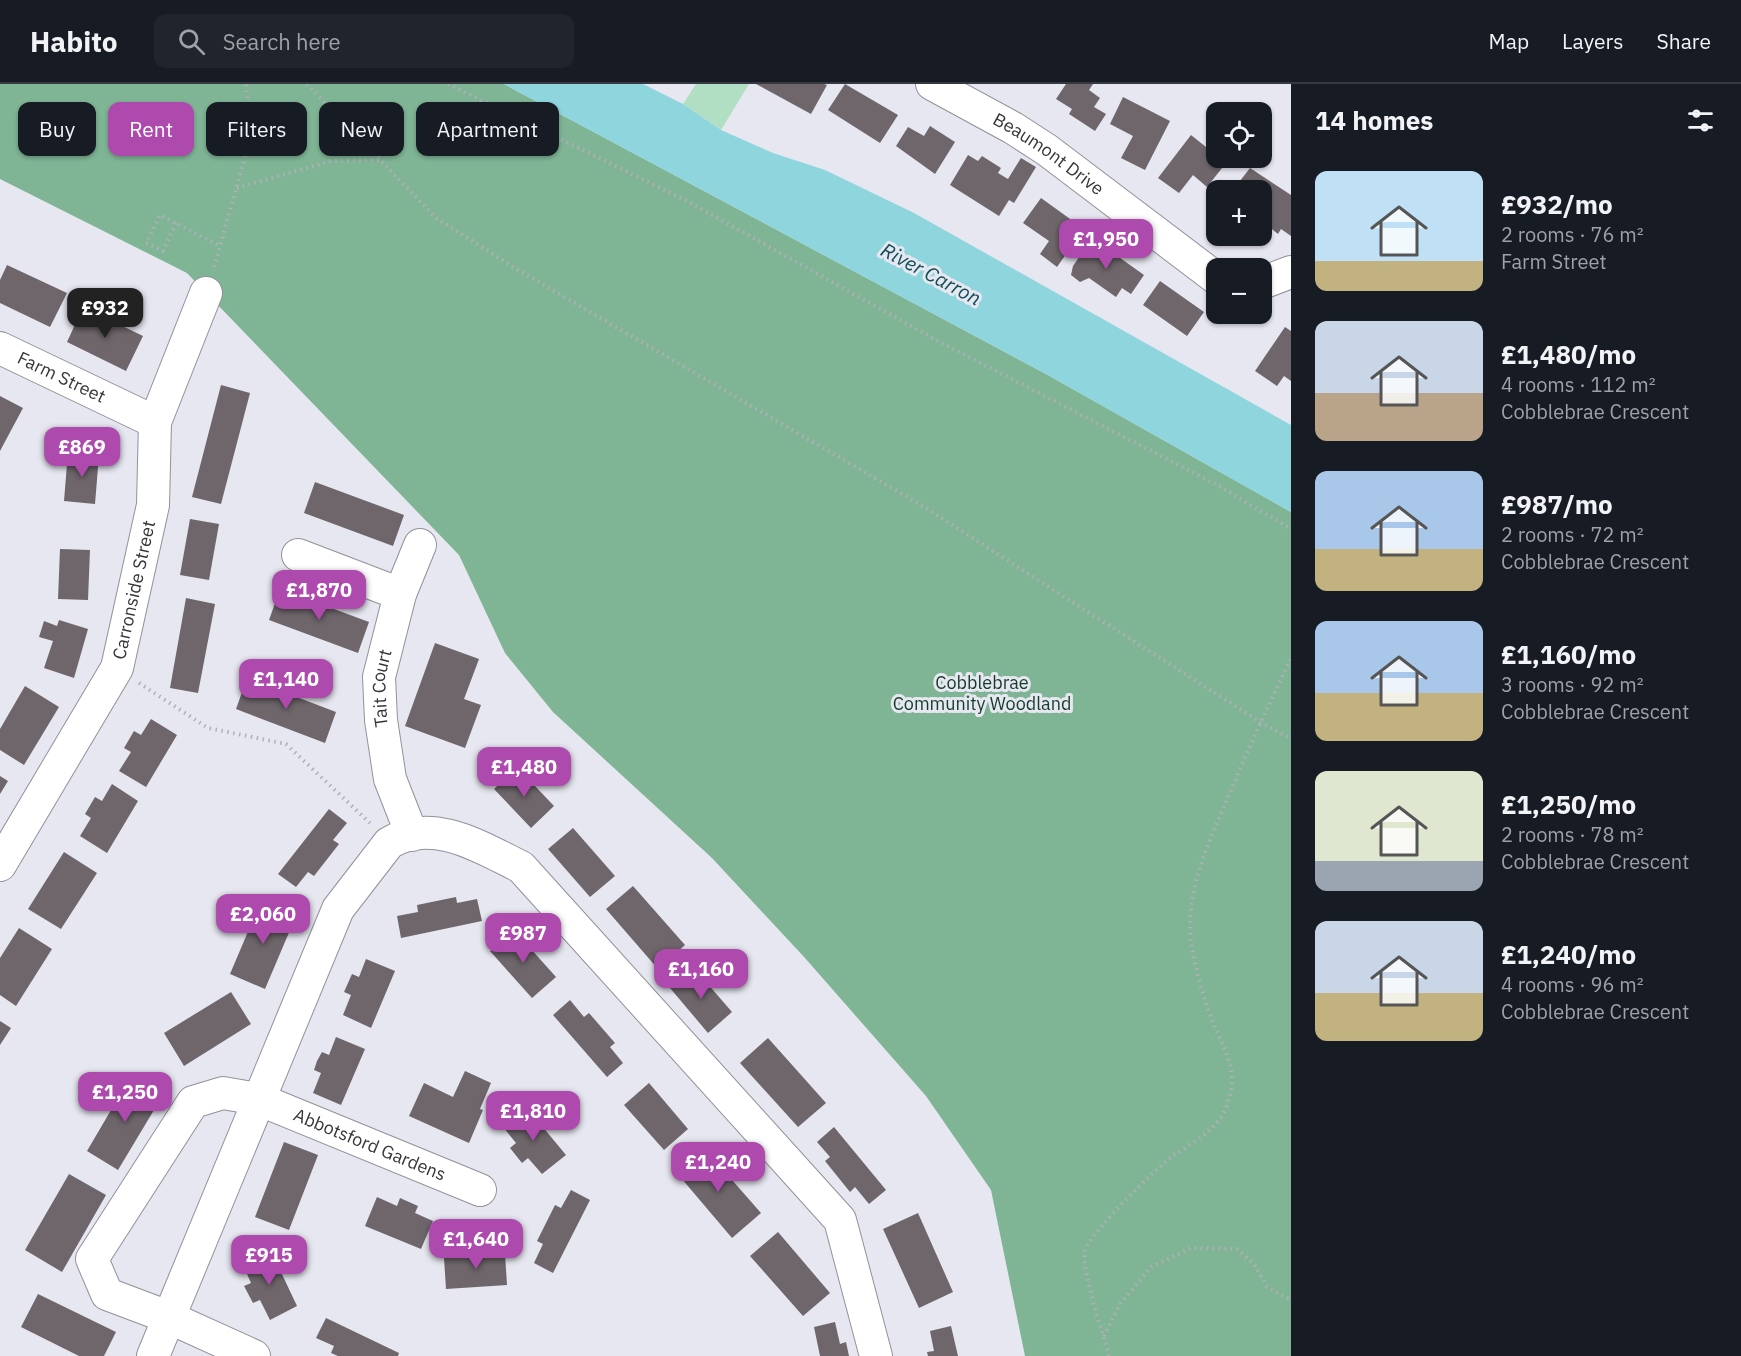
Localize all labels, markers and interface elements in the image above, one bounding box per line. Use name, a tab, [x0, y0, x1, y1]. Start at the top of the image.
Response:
search box	[154, 14, 574, 68]
text: Habito	[30, 23, 118, 60]
icon: search	[175, 25, 208, 58]
text: Search here	[223, 27, 341, 56]
text: Map	[1489, 27, 1529, 55]
text: Layers	[1562, 27, 1624, 55]
text: Share	[1657, 27, 1711, 55]
chip: Buy	[18, 102, 96, 156]
chip: Rent	[108, 102, 194, 156]
chip: Filters	[206, 102, 307, 156]
chip: New	[319, 102, 404, 156]
chip: Apartment	[416, 102, 559, 156]
map controls	[1206, 102, 1272, 324]
button: locate	[1206, 102, 1272, 168]
text: 14 homes	[1315, 103, 1433, 137]
icon: filters	[1684, 104, 1717, 137]
street label: Beaumont Drive	[989, 107, 1109, 200]
button: +	[1206, 180, 1272, 246]
text: £932/mo	[1501, 187, 1613, 221]
icon: home	[1363, 195, 1435, 267]
pin: £1,950	[1057, 219, 1155, 270]
text: 2 rooms · 76 m²	[1501, 221, 1644, 248]
text: £1,950	[1073, 225, 1139, 252]
water label: River Carron	[876, 236, 986, 311]
text: Farm Street	[1501, 248, 1606, 275]
button: −	[1206, 258, 1272, 324]
pin: £932	[69, 288, 141, 339]
text: £932	[81, 294, 129, 321]
text: £1,480/mo	[1501, 337, 1636, 371]
icon: home	[1363, 345, 1435, 417]
street label: Farm Street	[14, 346, 109, 408]
text: 4 rooms · 112 m²	[1501, 371, 1656, 398]
text: Cobblebrae Crescent	[1501, 398, 1689, 425]
pin: £869	[46, 427, 118, 478]
text: £869	[58, 433, 106, 460]
text: £987/mo	[1501, 487, 1613, 521]
icon: home	[1363, 495, 1435, 567]
street label: Carronside Street	[107, 518, 160, 662]
text: 2 rooms · 72 m²	[1501, 521, 1644, 548]
text: Cobblebrae Crescent	[1501, 548, 1689, 575]
pin: £1,870	[270, 570, 368, 621]
text: £1,870	[286, 576, 352, 603]
text: £1,160/mo	[1501, 637, 1636, 671]
icon: home	[1363, 645, 1435, 717]
street label: Tait Court	[367, 647, 397, 729]
pin: £1,140	[237, 659, 335, 710]
text: £1,140	[253, 665, 319, 692]
park label: Cobblebrae Community Woodland	[893, 671, 1071, 715]
text: 3 rooms · 92 m²	[1501, 671, 1644, 698]
text: Cobblebrae Crescent	[1501, 698, 1689, 725]
pin: £1,480	[475, 747, 573, 798]
text: £1,480	[491, 753, 557, 780]
text: £1,250/mo	[1501, 787, 1636, 821]
icon: home	[1363, 795, 1435, 867]
text: 2 rooms · 78 m²	[1501, 821, 1644, 848]
text: Cobblebrae Crescent	[1501, 848, 1689, 875]
pin: £2,060	[214, 894, 312, 945]
text: £2,060	[230, 900, 296, 927]
pin: £987	[487, 913, 559, 964]
text: £987	[499, 919, 547, 946]
text: £1,240/mo	[1501, 937, 1636, 971]
icon: home	[1363, 945, 1435, 1017]
pin: £1,160	[652, 949, 750, 1000]
text: £1,160	[668, 955, 734, 982]
text: 4 rooms · 96 m²	[1501, 971, 1644, 998]
text: Cobblebrae Crescent	[1501, 998, 1689, 1025]
pin: £1,250	[76, 1072, 174, 1123]
text: £1,250	[92, 1078, 158, 1105]
pin: £1,810	[484, 1091, 582, 1142]
text: £1,810	[500, 1097, 566, 1124]
street label: Abbotsford Gardens	[290, 1103, 450, 1186]
pin: £1,240	[669, 1142, 767, 1193]
text: £1,240	[685, 1148, 751, 1175]
pin: £1,640	[427, 1219, 525, 1270]
text: £1,640	[443, 1225, 509, 1252]
pin: £915	[233, 1235, 305, 1286]
text: £915	[245, 1241, 293, 1268]

